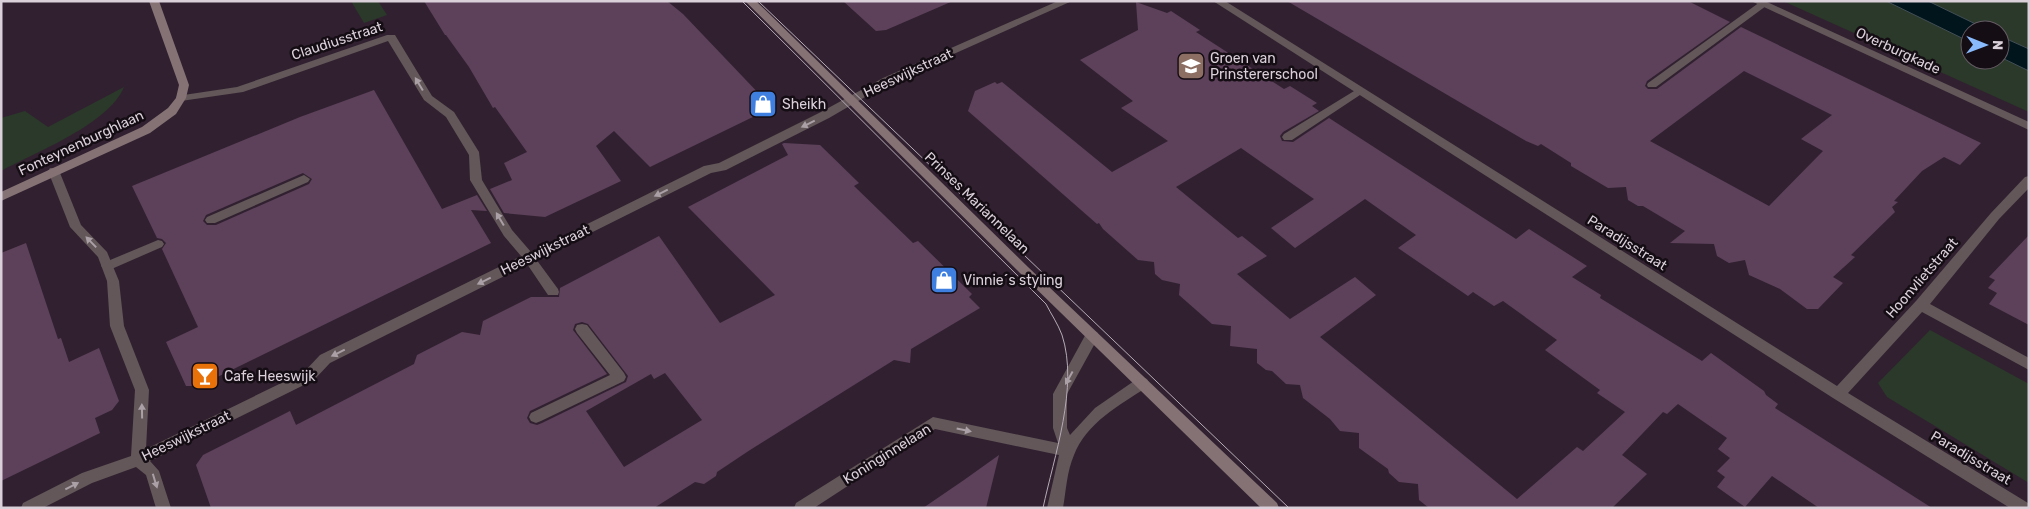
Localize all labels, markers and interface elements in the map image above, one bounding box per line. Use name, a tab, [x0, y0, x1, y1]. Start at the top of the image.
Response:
street label: Claudiusstraat	[289, 18, 385, 64]
north arrow	[1960, 20, 2010, 70]
street label: Overburgkade	[1853, 24, 1943, 78]
text: N	[1989, 40, 2006, 50]
street label: Heeswijkstraat	[861, 45, 956, 101]
place label: Groen van Prinstererschool	[1210, 50, 1318, 83]
school or university icon: Groen van Prinstererschool	[1176, 51, 1206, 81]
one-way arrow	[415, 78, 424, 91]
shop icon: Sheikh	[748, 89, 778, 119]
place label: Sheikh	[782, 96, 826, 113]
street label: Fonteynenburghlaan	[16, 107, 146, 179]
one-way arrow	[801, 120, 815, 128]
street label: Prinses Mariannelaan	[921, 149, 1033, 257]
one-way arrow	[654, 189, 668, 197]
street label: Paradijsstraat	[1584, 212, 1670, 274]
one-way arrow	[495, 213, 504, 226]
street label: Heeswijkstraat	[498, 221, 593, 279]
street label: Hoonvlietstraat	[1883, 234, 1962, 322]
one-way arrow	[85, 237, 97, 249]
shop icon: Vinnie´s styling	[929, 265, 959, 295]
place label: Vinnie´s styling	[963, 272, 1063, 289]
one-way arrow	[477, 277, 491, 285]
one-way arrow	[331, 349, 346, 357]
bar icon: Cafe Heeswijk	[190, 361, 220, 391]
place label: Cafe Heeswijk	[224, 368, 316, 385]
one-way arrow	[1064, 372, 1073, 385]
one-way arrow	[138, 403, 146, 419]
street label: Heeswijkstraat	[139, 407, 234, 465]
street label: Koninginnelaan	[840, 420, 934, 488]
one-way arrow	[956, 426, 972, 434]
street label: Paradijsstraat	[1928, 427, 2015, 489]
one-way arrow	[152, 473, 160, 488]
one-way arrow	[64, 482, 79, 490]

